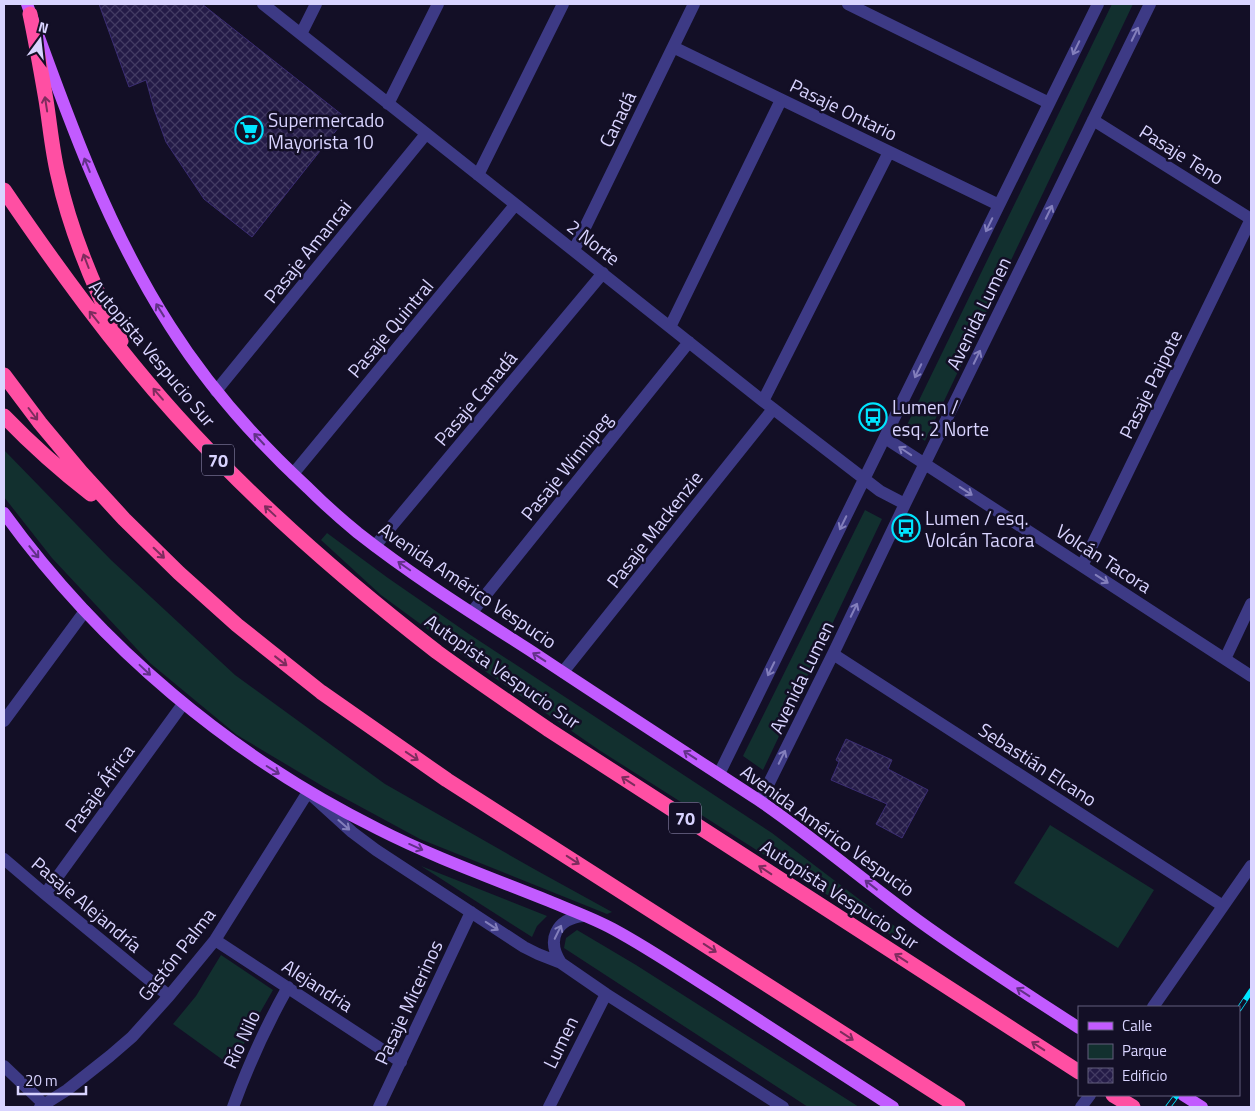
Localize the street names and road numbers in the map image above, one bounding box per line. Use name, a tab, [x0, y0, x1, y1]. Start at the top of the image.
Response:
street label: Pasaje Ontario	[785, 70, 903, 148]
street label: Canadá	[591, 86, 643, 152]
street label: Pasaje Teno	[1134, 117, 1230, 191]
street label: Pasaje Amancai	[256, 193, 358, 309]
street label: 2 Norte	[561, 212, 627, 272]
street label: Avenida Lumen	[938, 252, 1018, 374]
street label: Pasaje Quintral	[340, 272, 440, 384]
street label: Autopista Vespucio Sur	[83, 273, 224, 433]
street label: Pasaje Paipote	[1111, 325, 1189, 443]
street label: Pasaje Canadá	[427, 344, 524, 452]
street label: Pasaje Winnipeg	[513, 405, 619, 526]
road number: 70	[202, 444, 234, 476]
street label: Pasaje Mackenzie	[599, 464, 709, 594]
street label: Avenida Américo Vespucio	[373, 515, 563, 655]
street label: Volcán Tacora	[1050, 516, 1158, 600]
street label: Autopista Vespucio Sur	[419, 606, 587, 736]
street label: Avenida Lumen	[761, 616, 841, 738]
street label: Sebastián Elcano	[973, 715, 1103, 813]
street label: Pasaje África	[57, 737, 141, 838]
street label: Avenida Américo Vespucio	[735, 757, 921, 903]
road number: 70	[669, 802, 701, 834]
street label: Autopista Vespucio Sur	[755, 832, 925, 957]
street label: Pasaje Alejandría	[25, 849, 149, 959]
street label: Gastón Palma	[130, 901, 222, 1007]
street label: Pasaje Micerinos	[366, 935, 450, 1069]
street label: Alejandria	[277, 951, 360, 1019]
street label: Río Nilo	[215, 1005, 267, 1073]
street label: Lumen	[535, 1011, 585, 1073]

